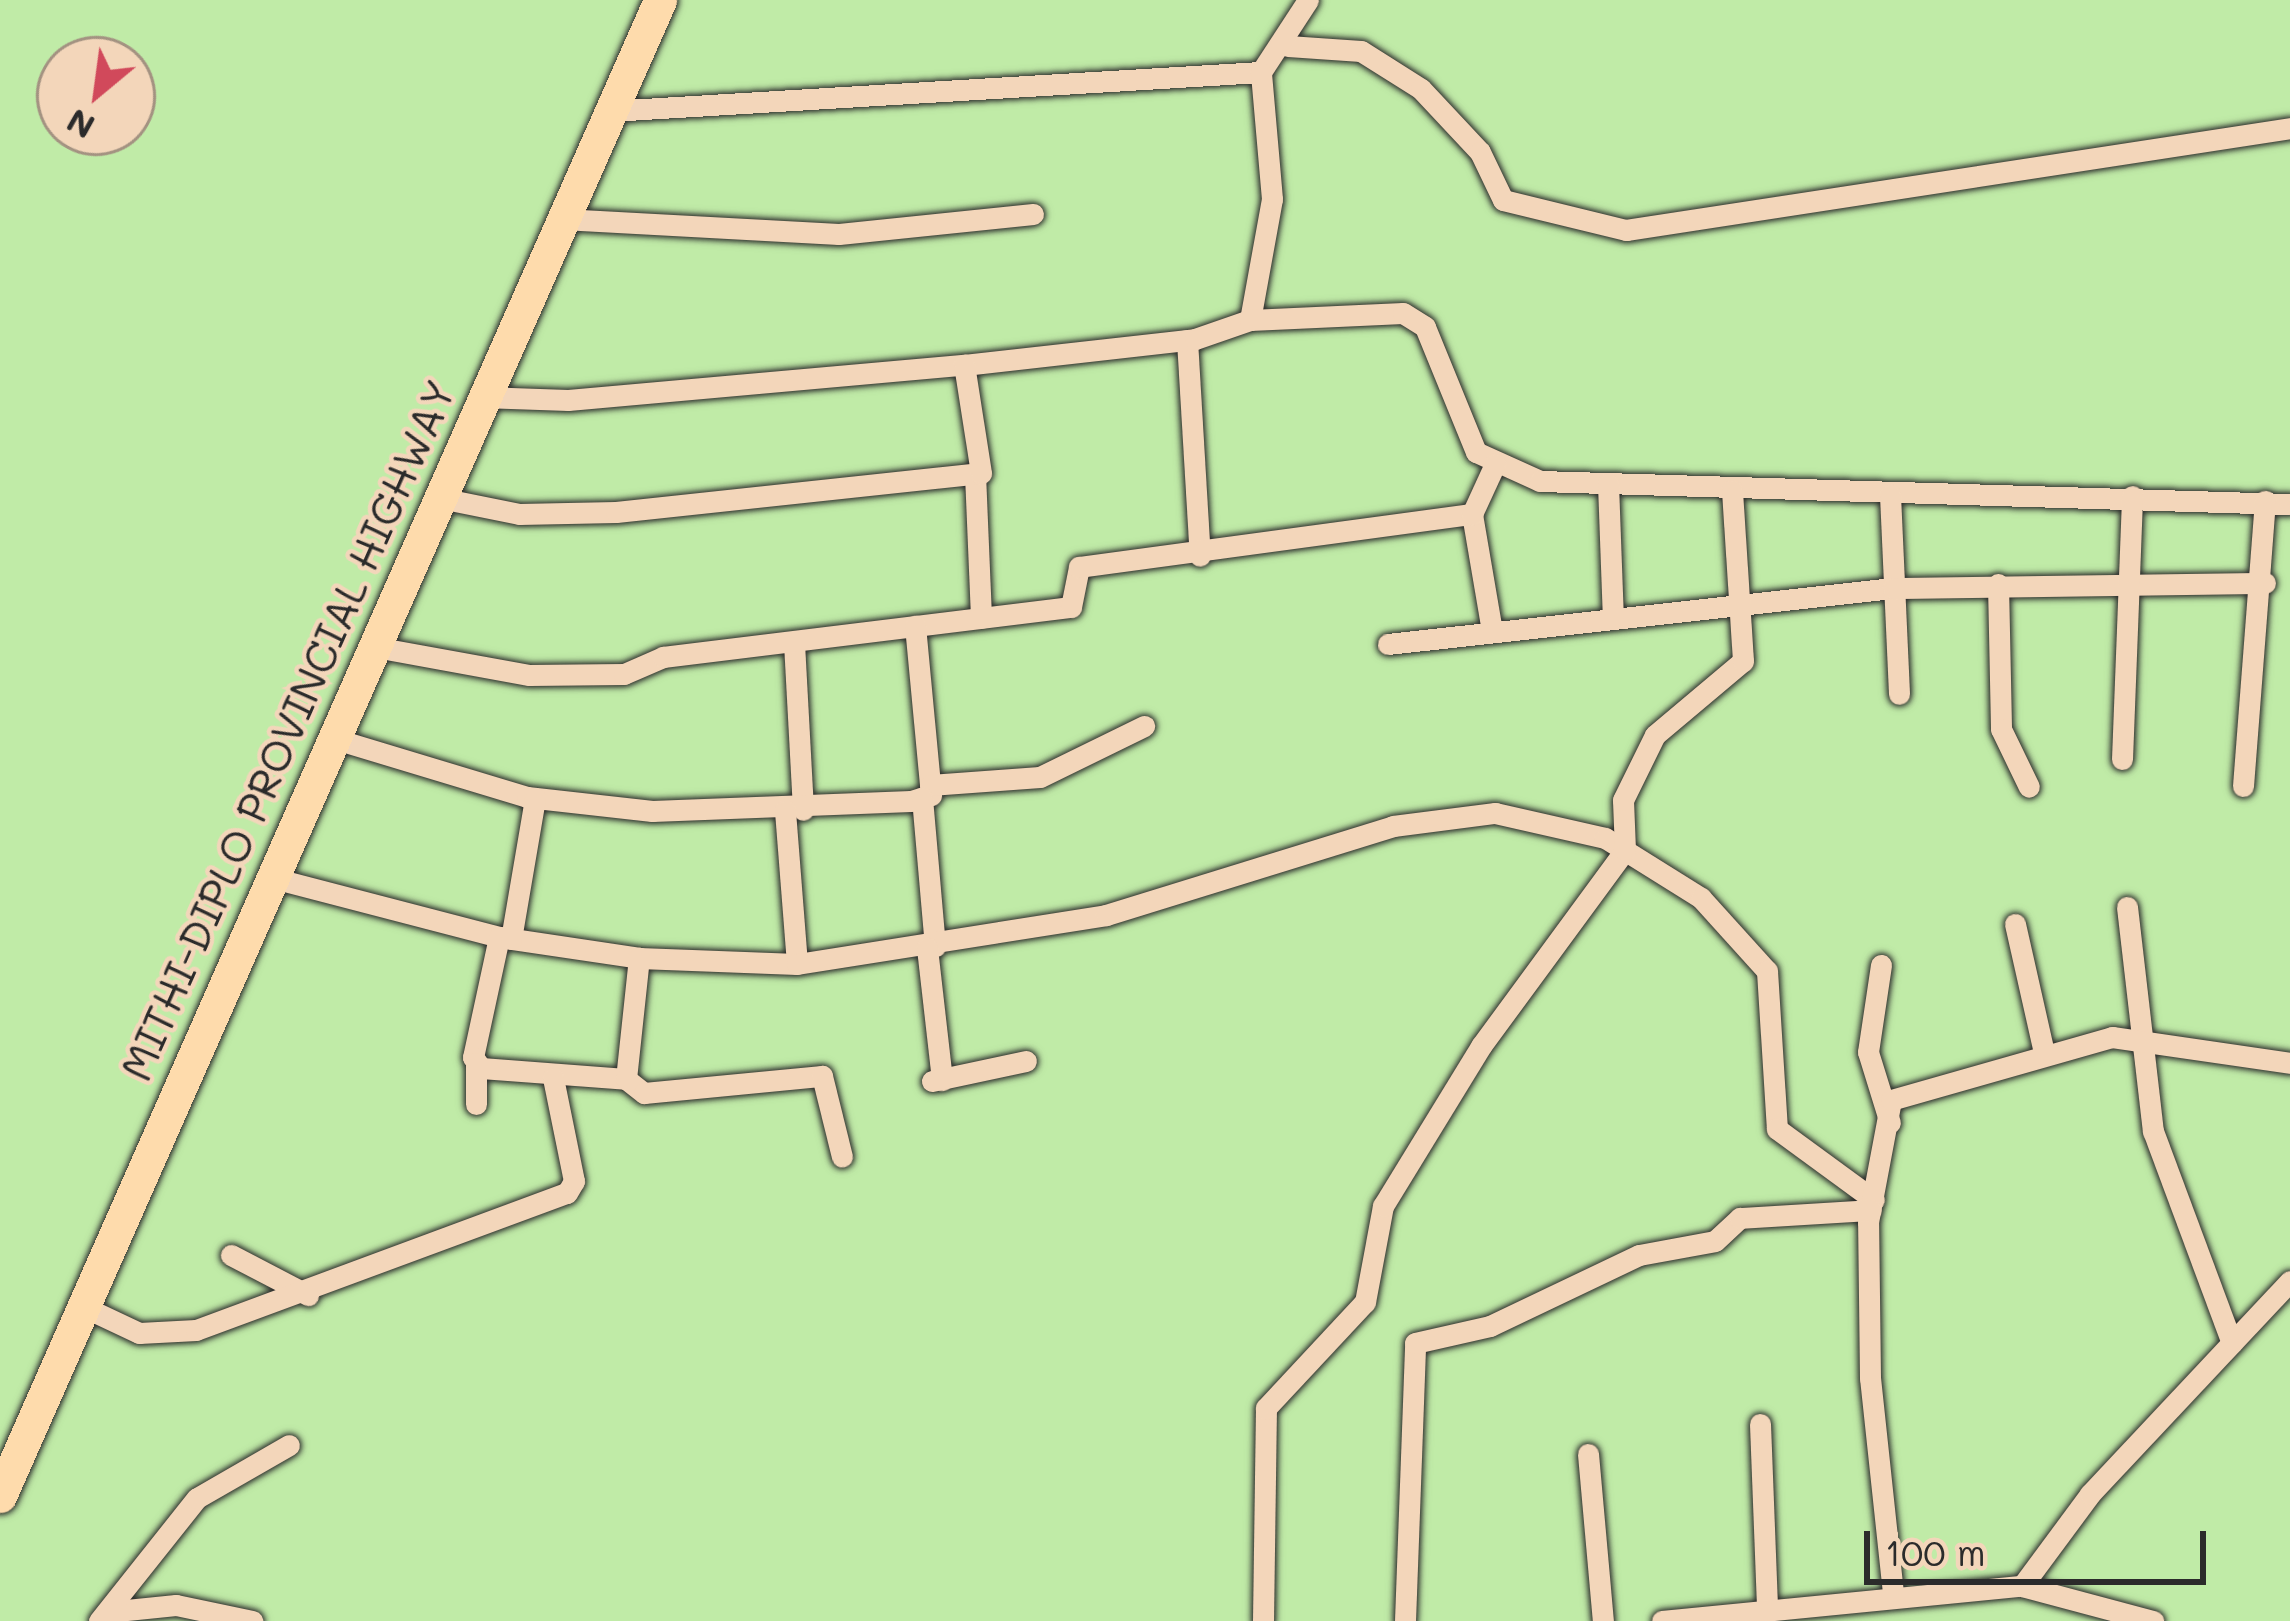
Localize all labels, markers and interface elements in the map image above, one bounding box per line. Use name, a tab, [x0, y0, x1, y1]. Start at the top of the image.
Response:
north arrow	[36, 36, 156, 156]
text: N	[58, 100, 101, 150]
street label: MITHI-DIPLO PROVINCIAL HIGHWAY	[110, 372, 466, 1088]
scale bar	[1870, 1507, 2212, 1581]
text: 100 m	[1885, 1528, 1986, 1575]

